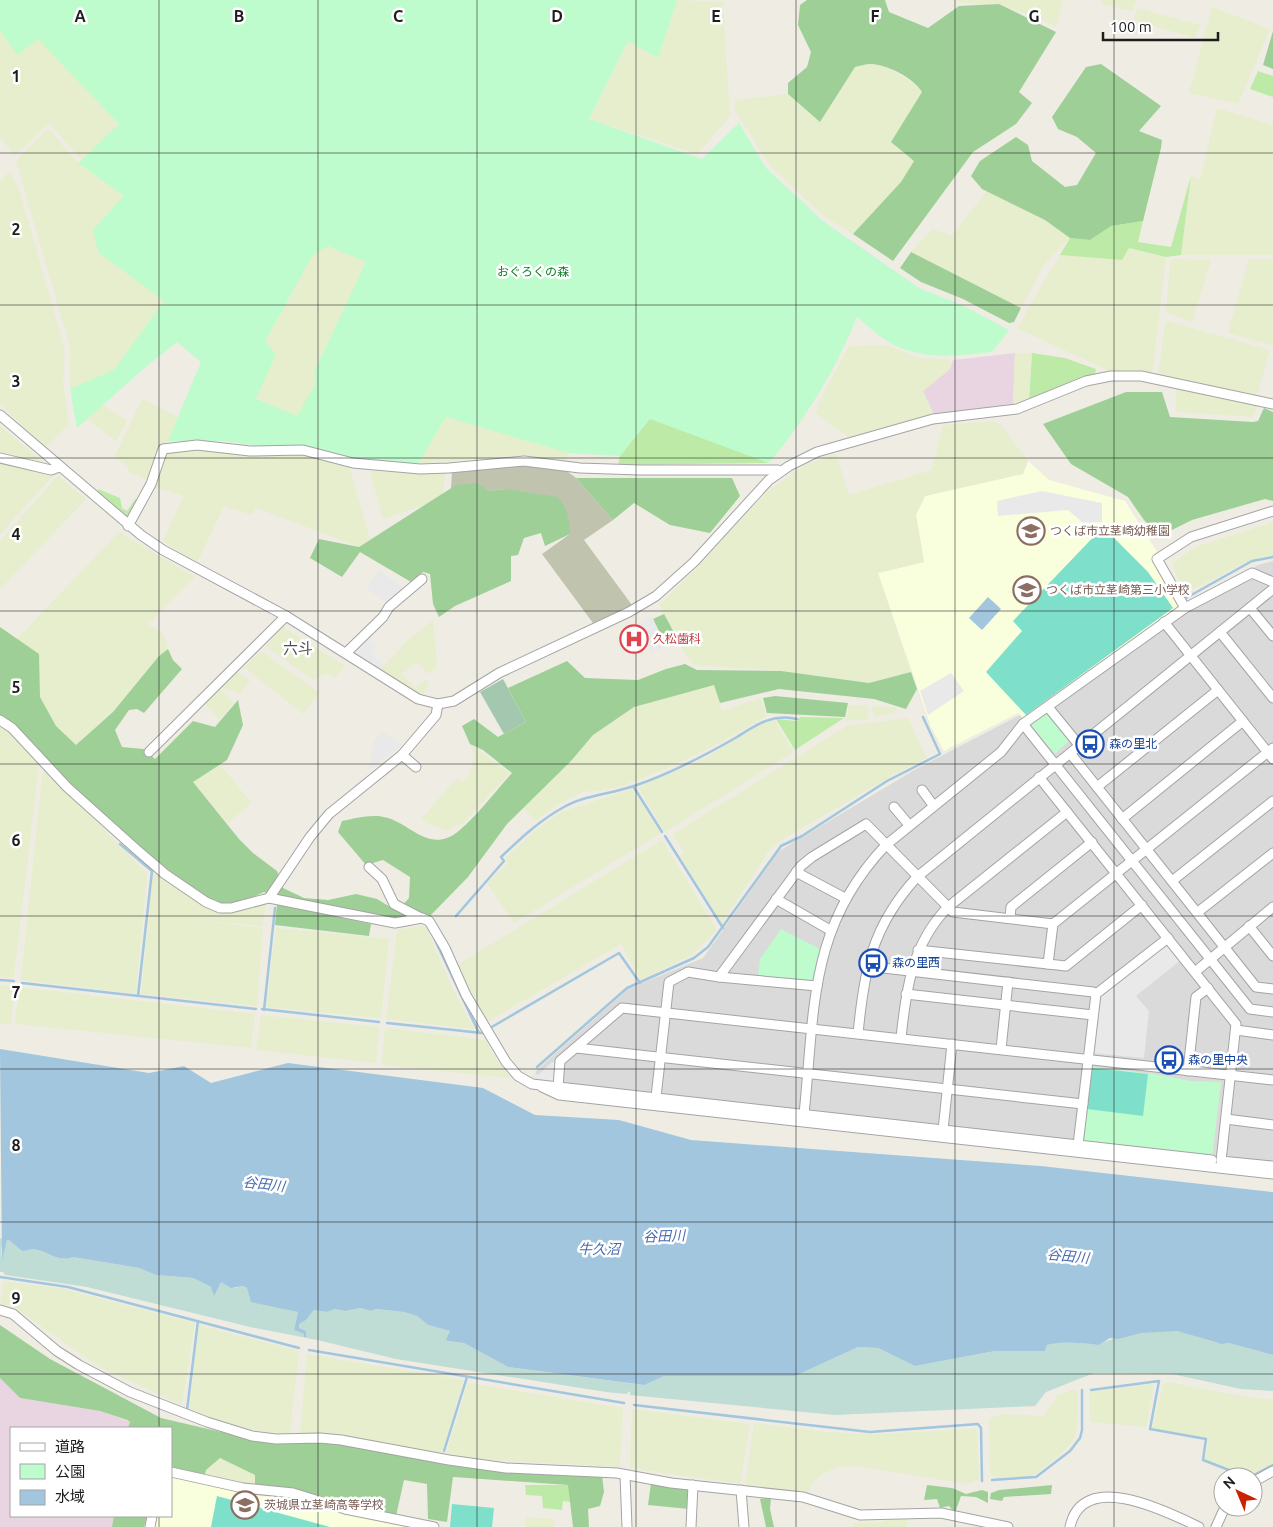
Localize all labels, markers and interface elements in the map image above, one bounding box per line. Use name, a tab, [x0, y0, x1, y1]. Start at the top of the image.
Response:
text: A	[74, 7, 86, 25]
text: B	[234, 7, 244, 25]
text: C	[393, 7, 403, 25]
text: D	[551, 7, 563, 25]
text: E	[711, 7, 721, 25]
text: F	[871, 7, 880, 25]
text: G	[1028, 7, 1040, 25]
scale bar	[1103, 10, 1218, 42]
text: 100 m	[1110, 18, 1152, 35]
text: 1	[11, 67, 21, 85]
text: 2	[11, 220, 21, 238]
park label: おぐろくの森	[497, 265, 569, 278]
text: 3	[11, 372, 21, 390]
school or university icon: つくば市立茎崎幼稚園	[1016, 516, 1046, 546]
place label: つくば市立茎崎幼稚園	[1050, 524, 1170, 537]
text: 4	[11, 525, 21, 543]
school or university icon: つくば市立茎崎第三小学校	[1012, 575, 1042, 605]
place label: つくば市立茎崎第三小学校	[1046, 583, 1190, 596]
hospital icon: 久松歯科	[619, 624, 649, 654]
place label: 久松歯科	[653, 632, 701, 645]
district label: 六斗	[283, 640, 313, 657]
text: 5	[11, 678, 21, 696]
bus stop icon: 森の里北	[1075, 729, 1105, 759]
place label: 森の里北	[1109, 737, 1157, 750]
text: 6	[11, 831, 21, 849]
bus stop icon: 森の里西	[858, 948, 888, 978]
place label: 森の里西	[892, 956, 940, 969]
text: 7	[11, 983, 21, 1001]
bus stop icon: 森の里中央	[1154, 1045, 1184, 1075]
place label: 森の里中央	[1188, 1053, 1248, 1066]
text: 8	[11, 1136, 21, 1154]
water label: 谷田川	[242, 1174, 288, 1195]
water label: 谷田川	[643, 1227, 687, 1245]
water label: 牛久沼	[578, 1241, 622, 1257]
water label: 谷田川	[1046, 1246, 1092, 1266]
text: 9	[11, 1289, 21, 1307]
legend	[10, 1427, 172, 1517]
text: 道路	[55, 1438, 85, 1455]
text: 公園	[55, 1463, 85, 1480]
north arrow	[1213, 1467, 1263, 1517]
text: N	[1220, 1473, 1238, 1492]
text: 水域	[55, 1488, 85, 1505]
school or university icon: 茨城県立茎崎高等学校	[230, 1490, 260, 1520]
place label: 茨城県立茎崎高等学校	[264, 1498, 384, 1511]

